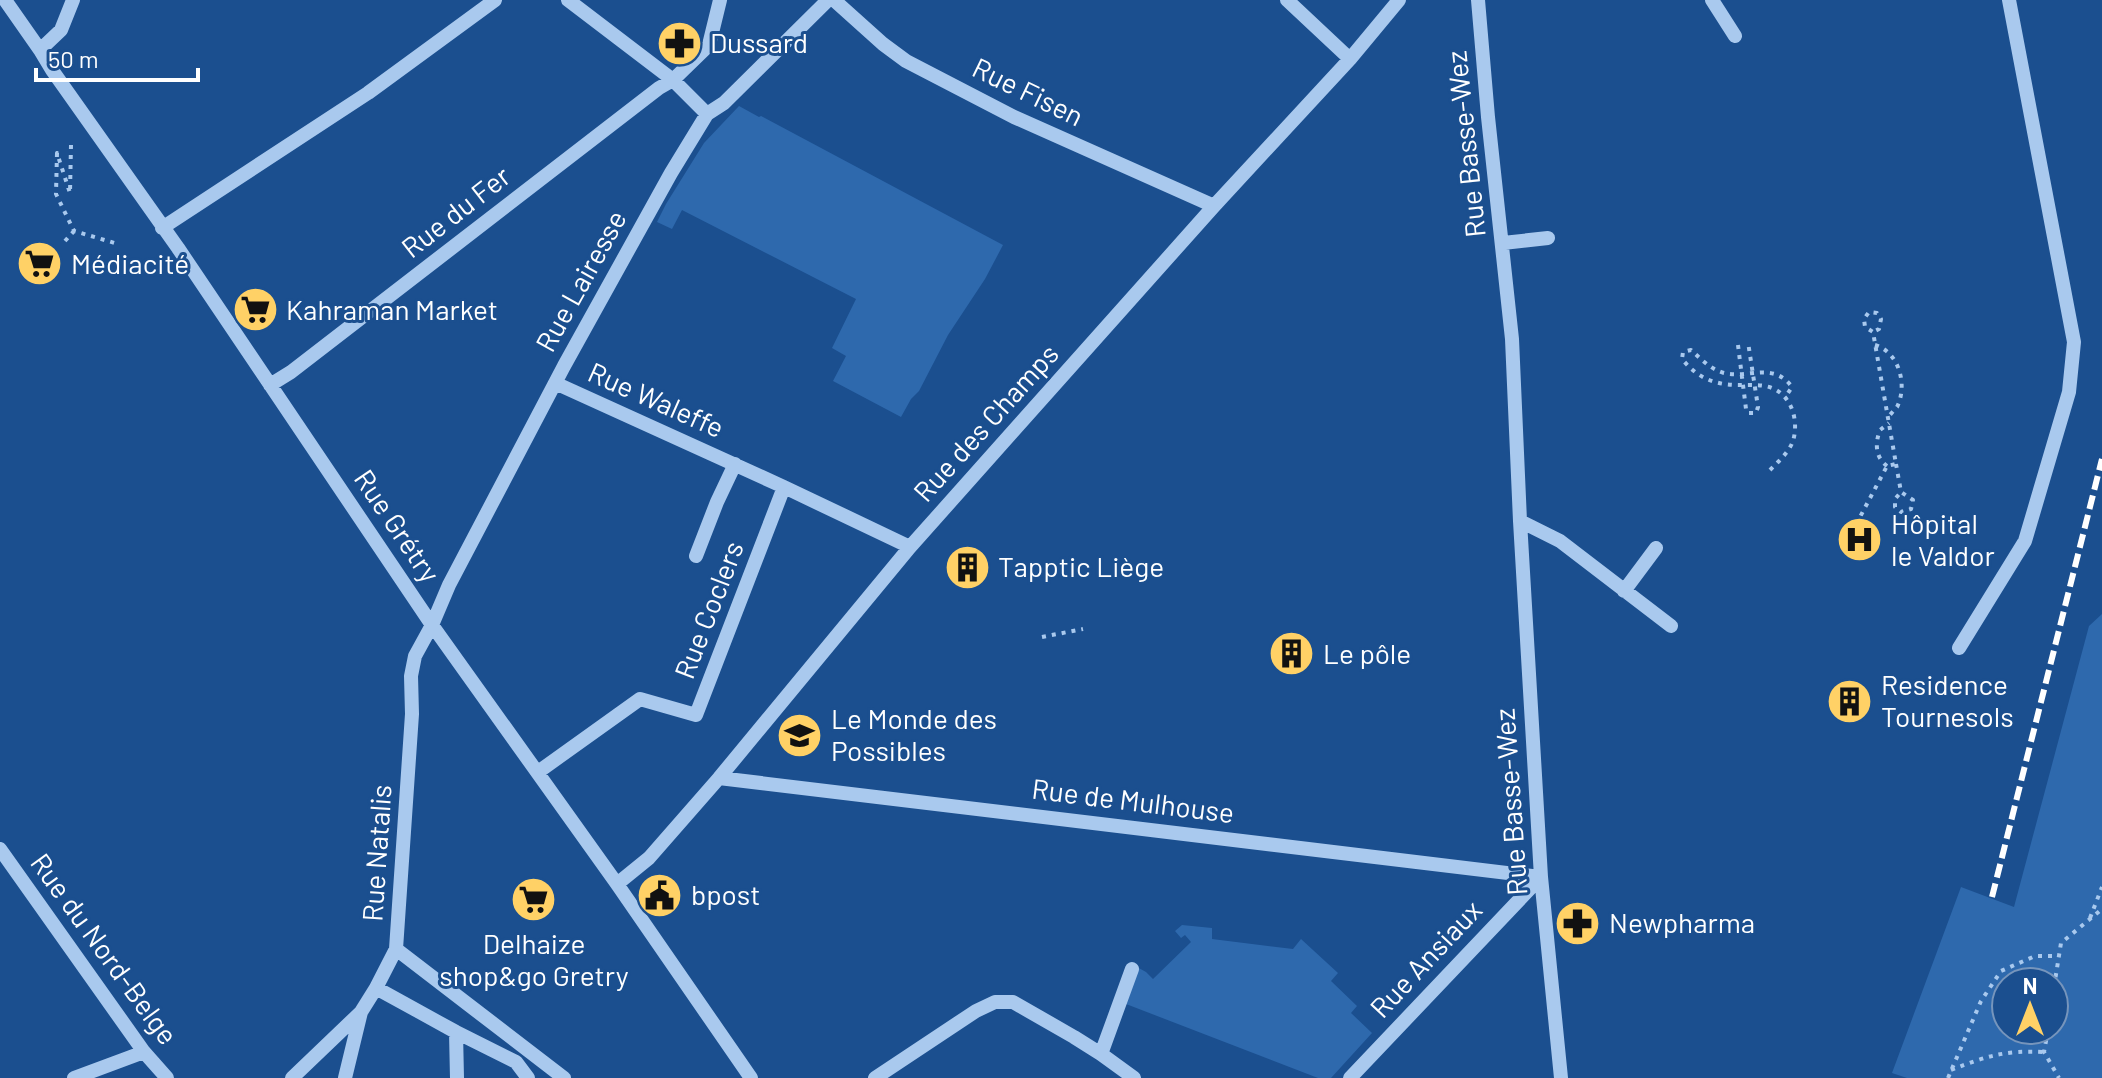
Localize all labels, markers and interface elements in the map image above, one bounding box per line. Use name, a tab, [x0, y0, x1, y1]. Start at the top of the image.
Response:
pharmacy icon: Dussard	[655, 19, 703, 67]
place label: Dussard	[710, 25, 808, 59]
scale bar	[36, 32, 198, 82]
text: 50 m	[48, 44, 99, 73]
street label: Rue Basse-Wez	[1438, 49, 1492, 239]
street label: Rue Fisen	[967, 50, 1089, 133]
street label: Rue du Fer	[394, 158, 516, 264]
street label: Rue Lairesse	[527, 204, 633, 357]
supermarket icon: Médiacité	[16, 240, 64, 288]
place label: Médiacité	[71, 246, 189, 280]
supermarket icon: Kahraman Market	[231, 286, 279, 334]
place label: Kahraman Market	[286, 292, 498, 326]
street label: Rue des Champs	[906, 337, 1065, 508]
street label: Rue Waleffe	[583, 354, 730, 444]
street label: Rue Grétry	[348, 463, 448, 588]
place label: Hôpital le Valdor	[1891, 506, 1995, 572]
hospital icon: Hôpital le Valdor	[1836, 516, 1884, 564]
street label: Rue Coclers	[666, 536, 750, 683]
building icon: Tapptic Liège	[943, 543, 991, 591]
place label: Tapptic Liège	[998, 549, 1164, 583]
building icon: Le pôle	[1268, 630, 1316, 678]
place label: Le pôle	[1323, 636, 1411, 670]
place label: Residence Tournesols	[1881, 667, 2014, 733]
building icon: Residence Tournesols	[1826, 677, 1874, 725]
place label: Le Monde des Possibles	[831, 701, 997, 767]
street label: Rue Basse-Wez	[1487, 707, 1533, 897]
school or university icon: Le Monde des Possibles	[776, 711, 824, 759]
street label: Rue de Mulhouse	[1030, 771, 1236, 829]
street label: Rue Natalis	[354, 783, 398, 923]
street label: Rue du Nord-Belge	[24, 846, 186, 1051]
public building icon: bpost	[636, 871, 684, 919]
supermarket icon: Delhaize shop&go Gretry	[510, 875, 558, 923]
place label: bpost	[691, 877, 760, 911]
street label: Rue Ansiaux	[1362, 893, 1488, 1024]
pharmacy icon: Newpharma	[1554, 899, 1602, 947]
place label: Newpharma	[1609, 905, 1755, 939]
place label: Delhaize shop&go Gretry	[439, 926, 629, 992]
north arrow	[1990, 966, 2070, 1046]
text: N	[2023, 972, 2037, 998]

